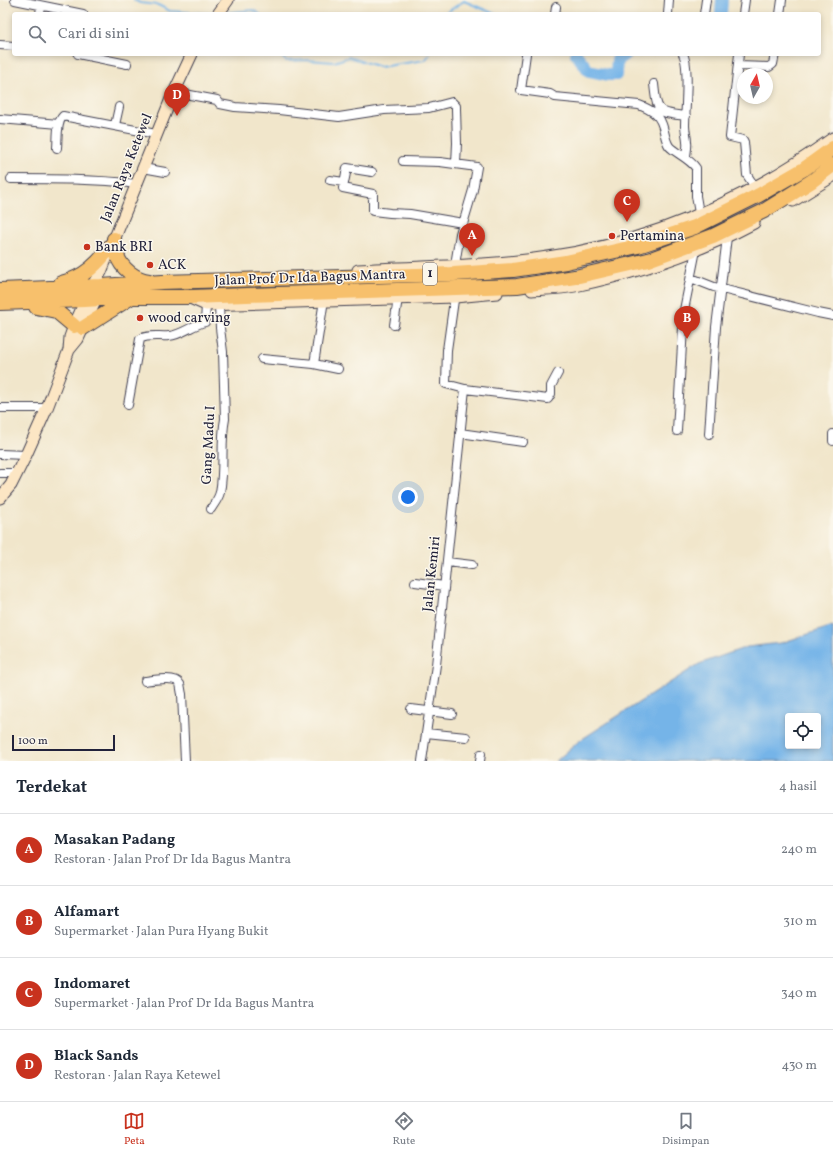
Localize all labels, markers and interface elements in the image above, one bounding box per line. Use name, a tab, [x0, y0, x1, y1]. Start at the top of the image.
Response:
search box	[12, 12, 821, 56]
icon: search	[26, 23, 48, 45]
text: Cari di sini	[58, 24, 129, 45]
north arrow	[737, 68, 773, 104]
pin: D	[164, 83, 190, 116]
street label: Jalan Raya Ketewel	[97, 111, 157, 225]
pin: C	[614, 189, 640, 222]
pin: A	[459, 223, 485, 256]
place label: Pertamina	[620, 227, 684, 246]
marker: Pertamina	[607, 231, 617, 241]
place label: Bank BRI	[95, 238, 153, 257]
marker: Bank BRI	[82, 242, 92, 252]
place label: ACK	[158, 256, 187, 275]
marker: ACK	[145, 260, 155, 270]
road number: 1	[423, 263, 437, 285]
street label: Jalan Prof Dr Ida Bagus Mantra	[214, 265, 406, 291]
pin: B	[674, 306, 700, 339]
place label: wood carving	[148, 309, 231, 328]
marker: wood carving	[135, 313, 145, 323]
street label: Gang Madu I	[197, 405, 221, 485]
your location	[398, 487, 418, 507]
street label: Jalan Kemiri	[419, 535, 445, 613]
map controls	[785, 713, 821, 749]
button: locate	[785, 713, 821, 749]
scale bar	[12, 733, 115, 752]
text: 100 m	[18, 734, 48, 749]
text: Terdekat	[16, 776, 87, 799]
text: 4 hasil	[779, 778, 817, 796]
text: Masakan Padang	[54, 830, 175, 851]
text: A	[24, 841, 34, 859]
text: 240 m	[781, 841, 817, 859]
text: Restoran · Jalan Prof Dr Ida Bagus Mantra	[54, 851, 291, 869]
text: Alfamart	[54, 902, 119, 923]
text: B	[25, 913, 33, 931]
text: 310 m	[783, 913, 817, 931]
text: Supermarket · Jalan Pura Hyang Bukit	[54, 923, 269, 941]
text: Indomaret	[54, 974, 130, 995]
text: C	[25, 985, 33, 1003]
text: 340 m	[781, 985, 817, 1003]
text: Supermarket · Jalan Prof Dr Ida Bagus Mantra	[54, 995, 314, 1013]
text: Black Sands	[54, 1046, 139, 1067]
text: D	[24, 1057, 34, 1075]
text: 430 m	[781, 1057, 817, 1075]
text: Restoran · Jalan Raya Ketewel	[54, 1067, 221, 1085]
tab: Peta	[123, 1110, 145, 1149]
tab: Rute	[392, 1110, 415, 1149]
tab: Disimpan	[662, 1110, 710, 1149]

